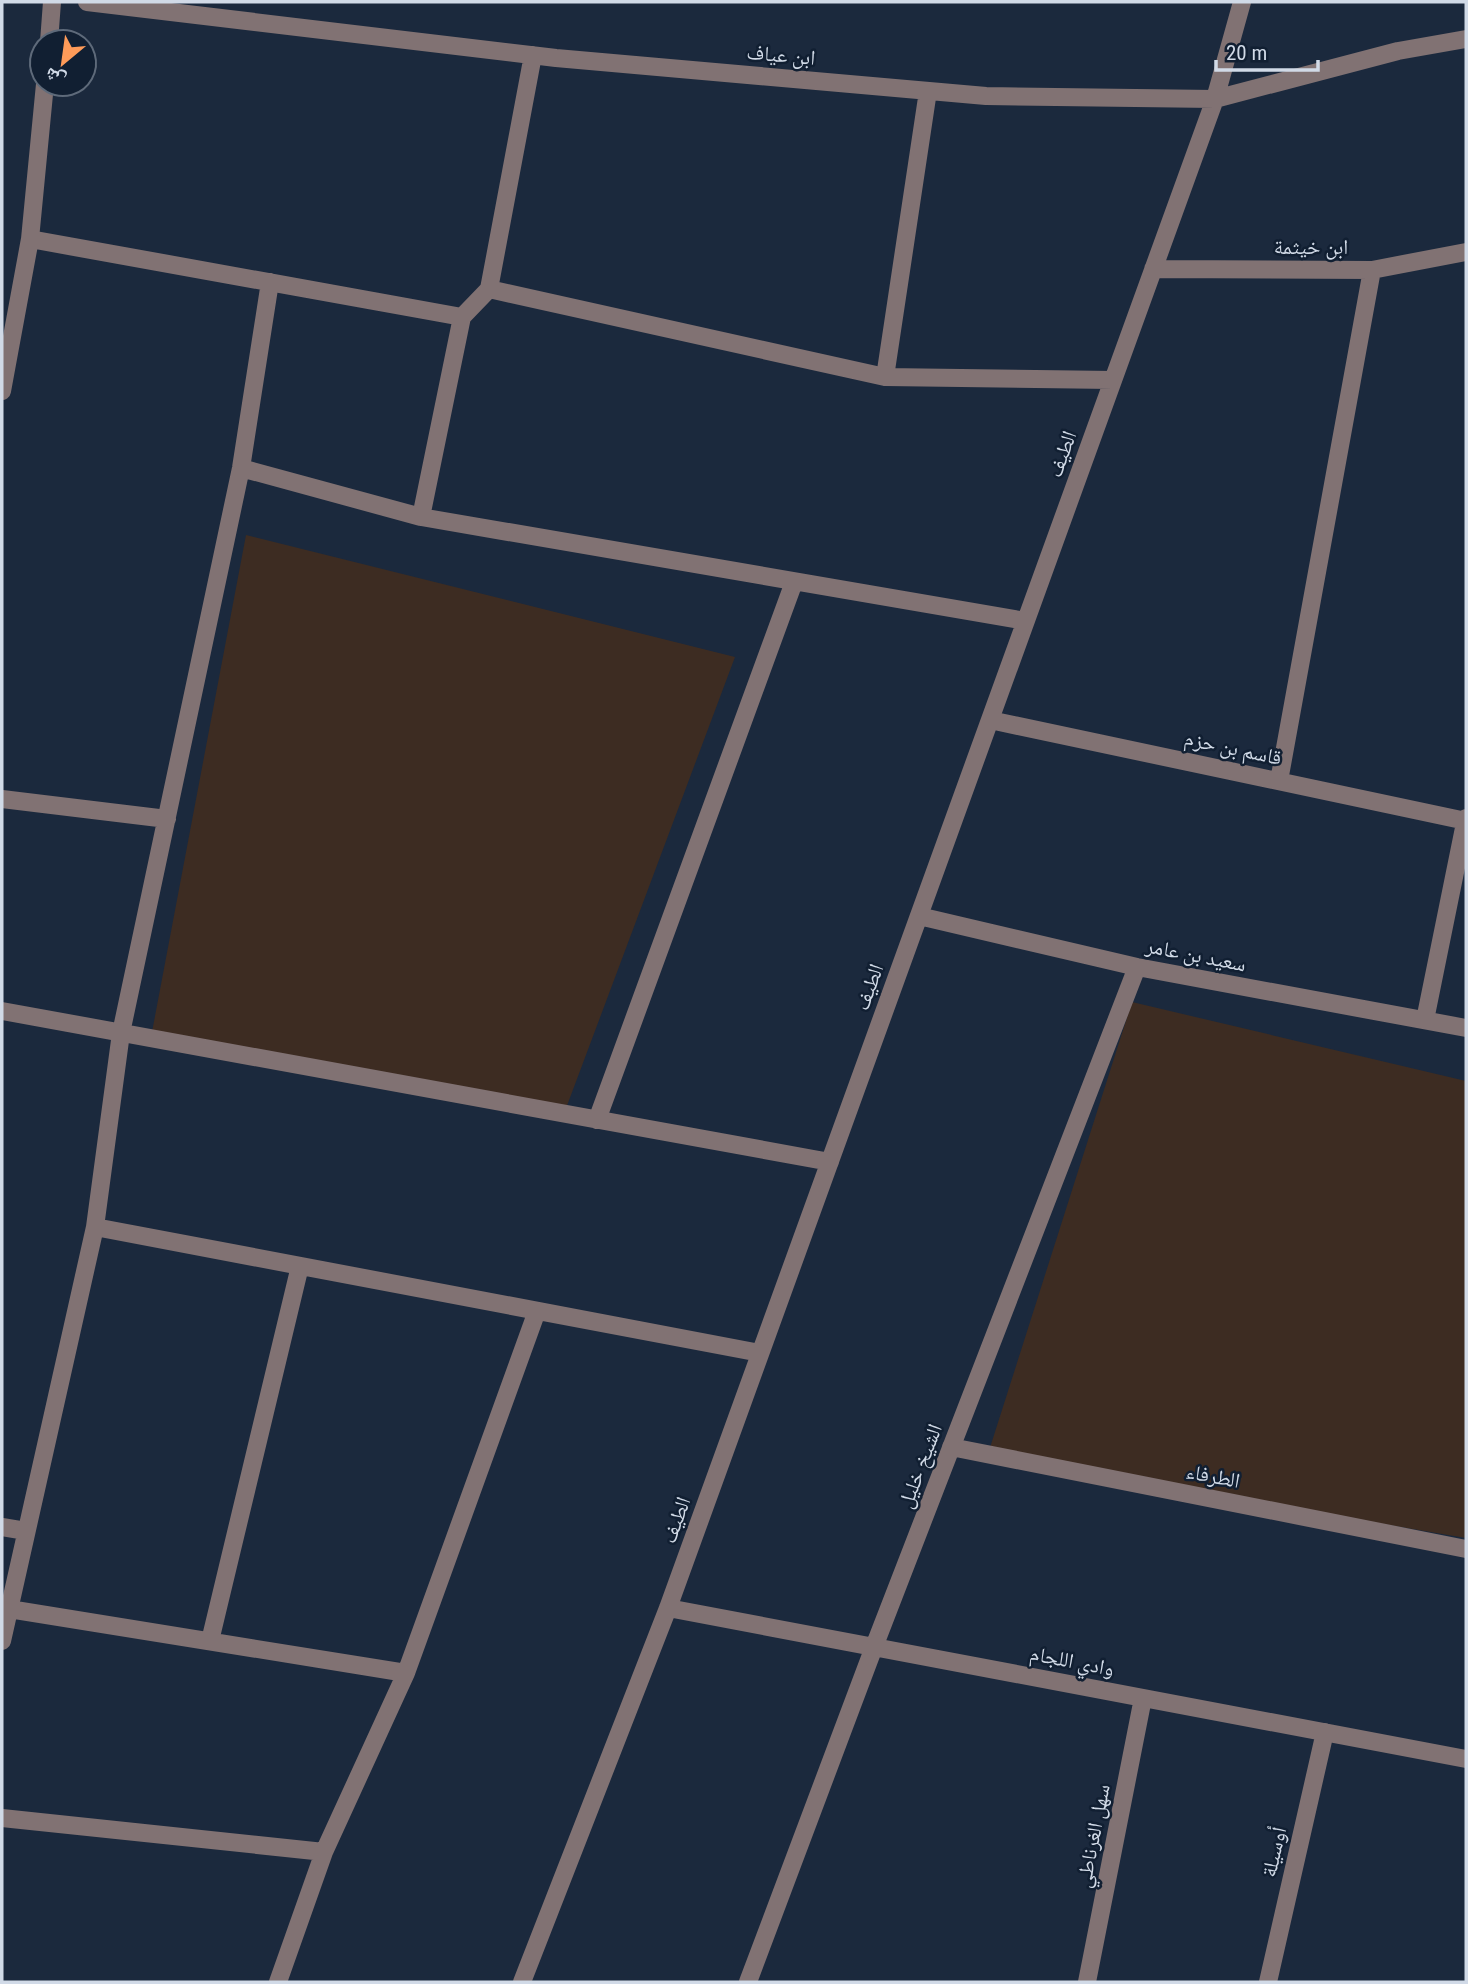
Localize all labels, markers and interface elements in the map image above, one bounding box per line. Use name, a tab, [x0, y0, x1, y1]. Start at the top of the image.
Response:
north arrow	[28, 28, 98, 98]
scale bar	[1216, 28, 1318, 72]
street label: ابن عياف	[745, 40, 817, 71]
text: 20 m	[1226, 41, 1267, 65]
text: ش	[41, 62, 69, 92]
street label: ابن خيثمة	[1274, 235, 1348, 260]
street label: الطيف	[1043, 428, 1081, 480]
street label: قاسم بن حزم	[1182, 726, 1284, 772]
street label: سعيد بن عامر	[1143, 933, 1248, 977]
street label: الطيف	[850, 961, 888, 1013]
street label: الشيخ خليل	[893, 1421, 948, 1512]
street label: الطرفاء	[1184, 1459, 1242, 1493]
street label: الطيف	[657, 1494, 695, 1546]
street label: وادي اللجام	[1027, 1641, 1116, 1685]
street label: سهل الغرناطي	[1071, 1782, 1119, 1891]
street label: أوسيلة	[1256, 1824, 1291, 1879]

